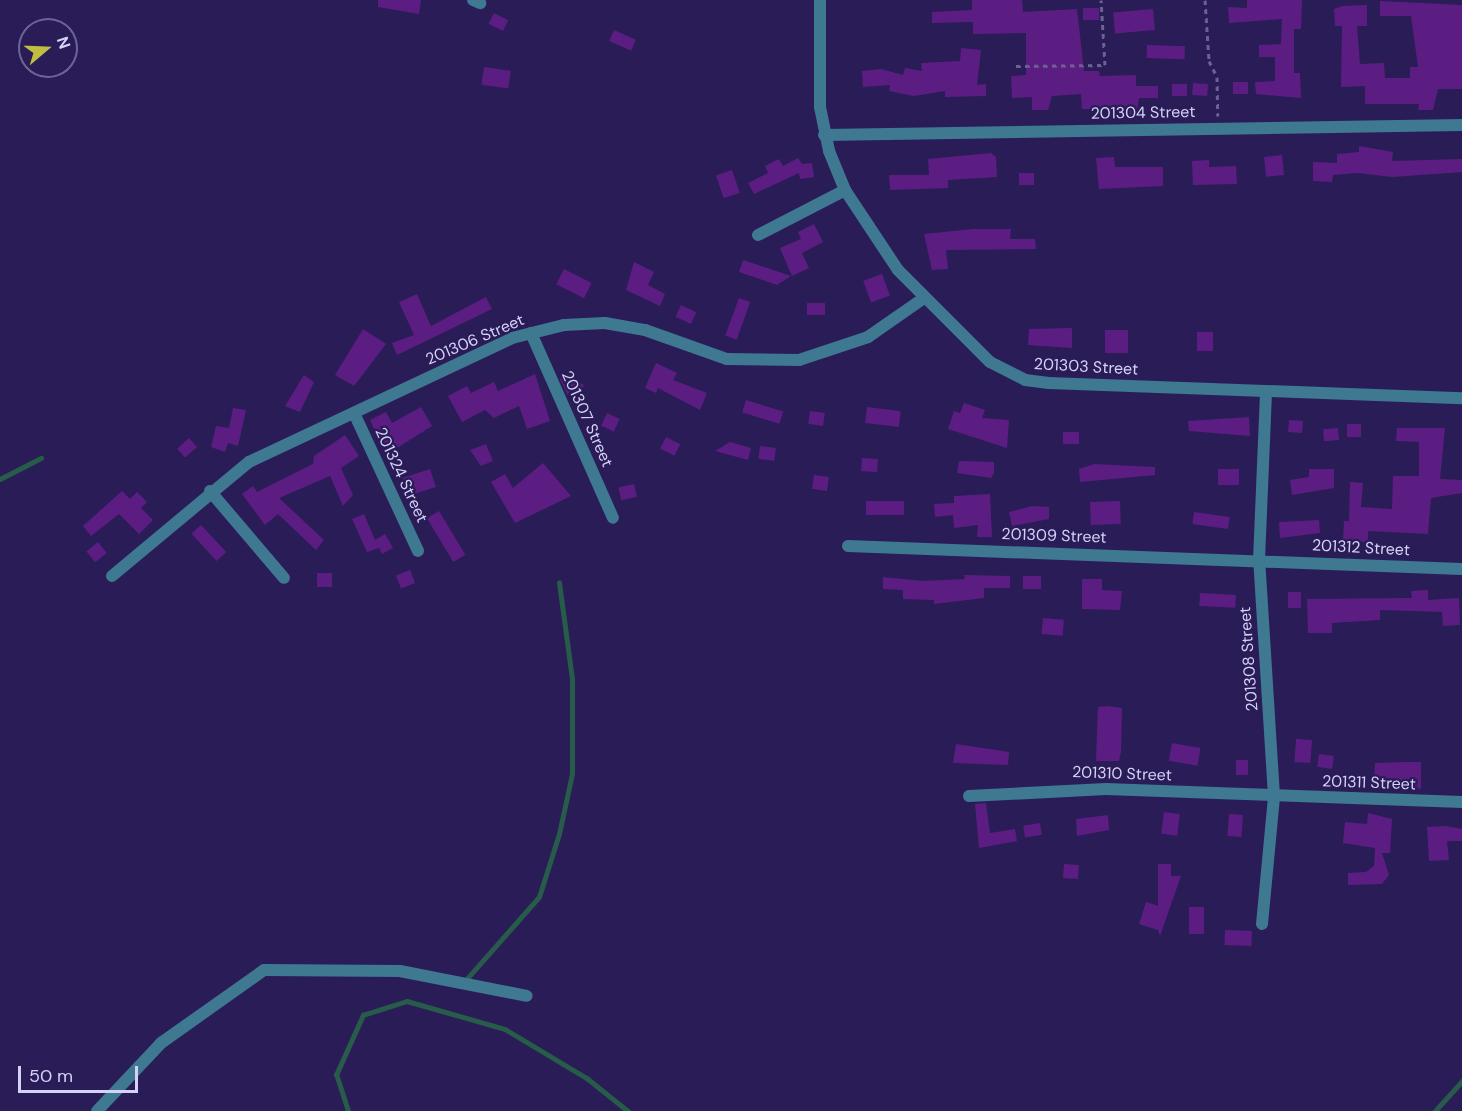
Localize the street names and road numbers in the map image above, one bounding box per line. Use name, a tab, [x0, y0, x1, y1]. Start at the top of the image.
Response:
street label: 201304 Street	[1090, 102, 1196, 124]
street label: 201306 Street	[423, 311, 527, 369]
street label: 201303 Street	[1033, 355, 1139, 379]
street label: 201307 Street	[557, 368, 617, 470]
street label: 201324 Street	[371, 424, 431, 526]
street label: 201309 Street	[1001, 525, 1107, 547]
street label: 201312 Street	[1312, 536, 1410, 560]
street label: 201308 Street	[1236, 606, 1262, 712]
street label: 201310 Street	[1072, 763, 1172, 785]
street label: 201311 Street	[1322, 772, 1416, 794]

